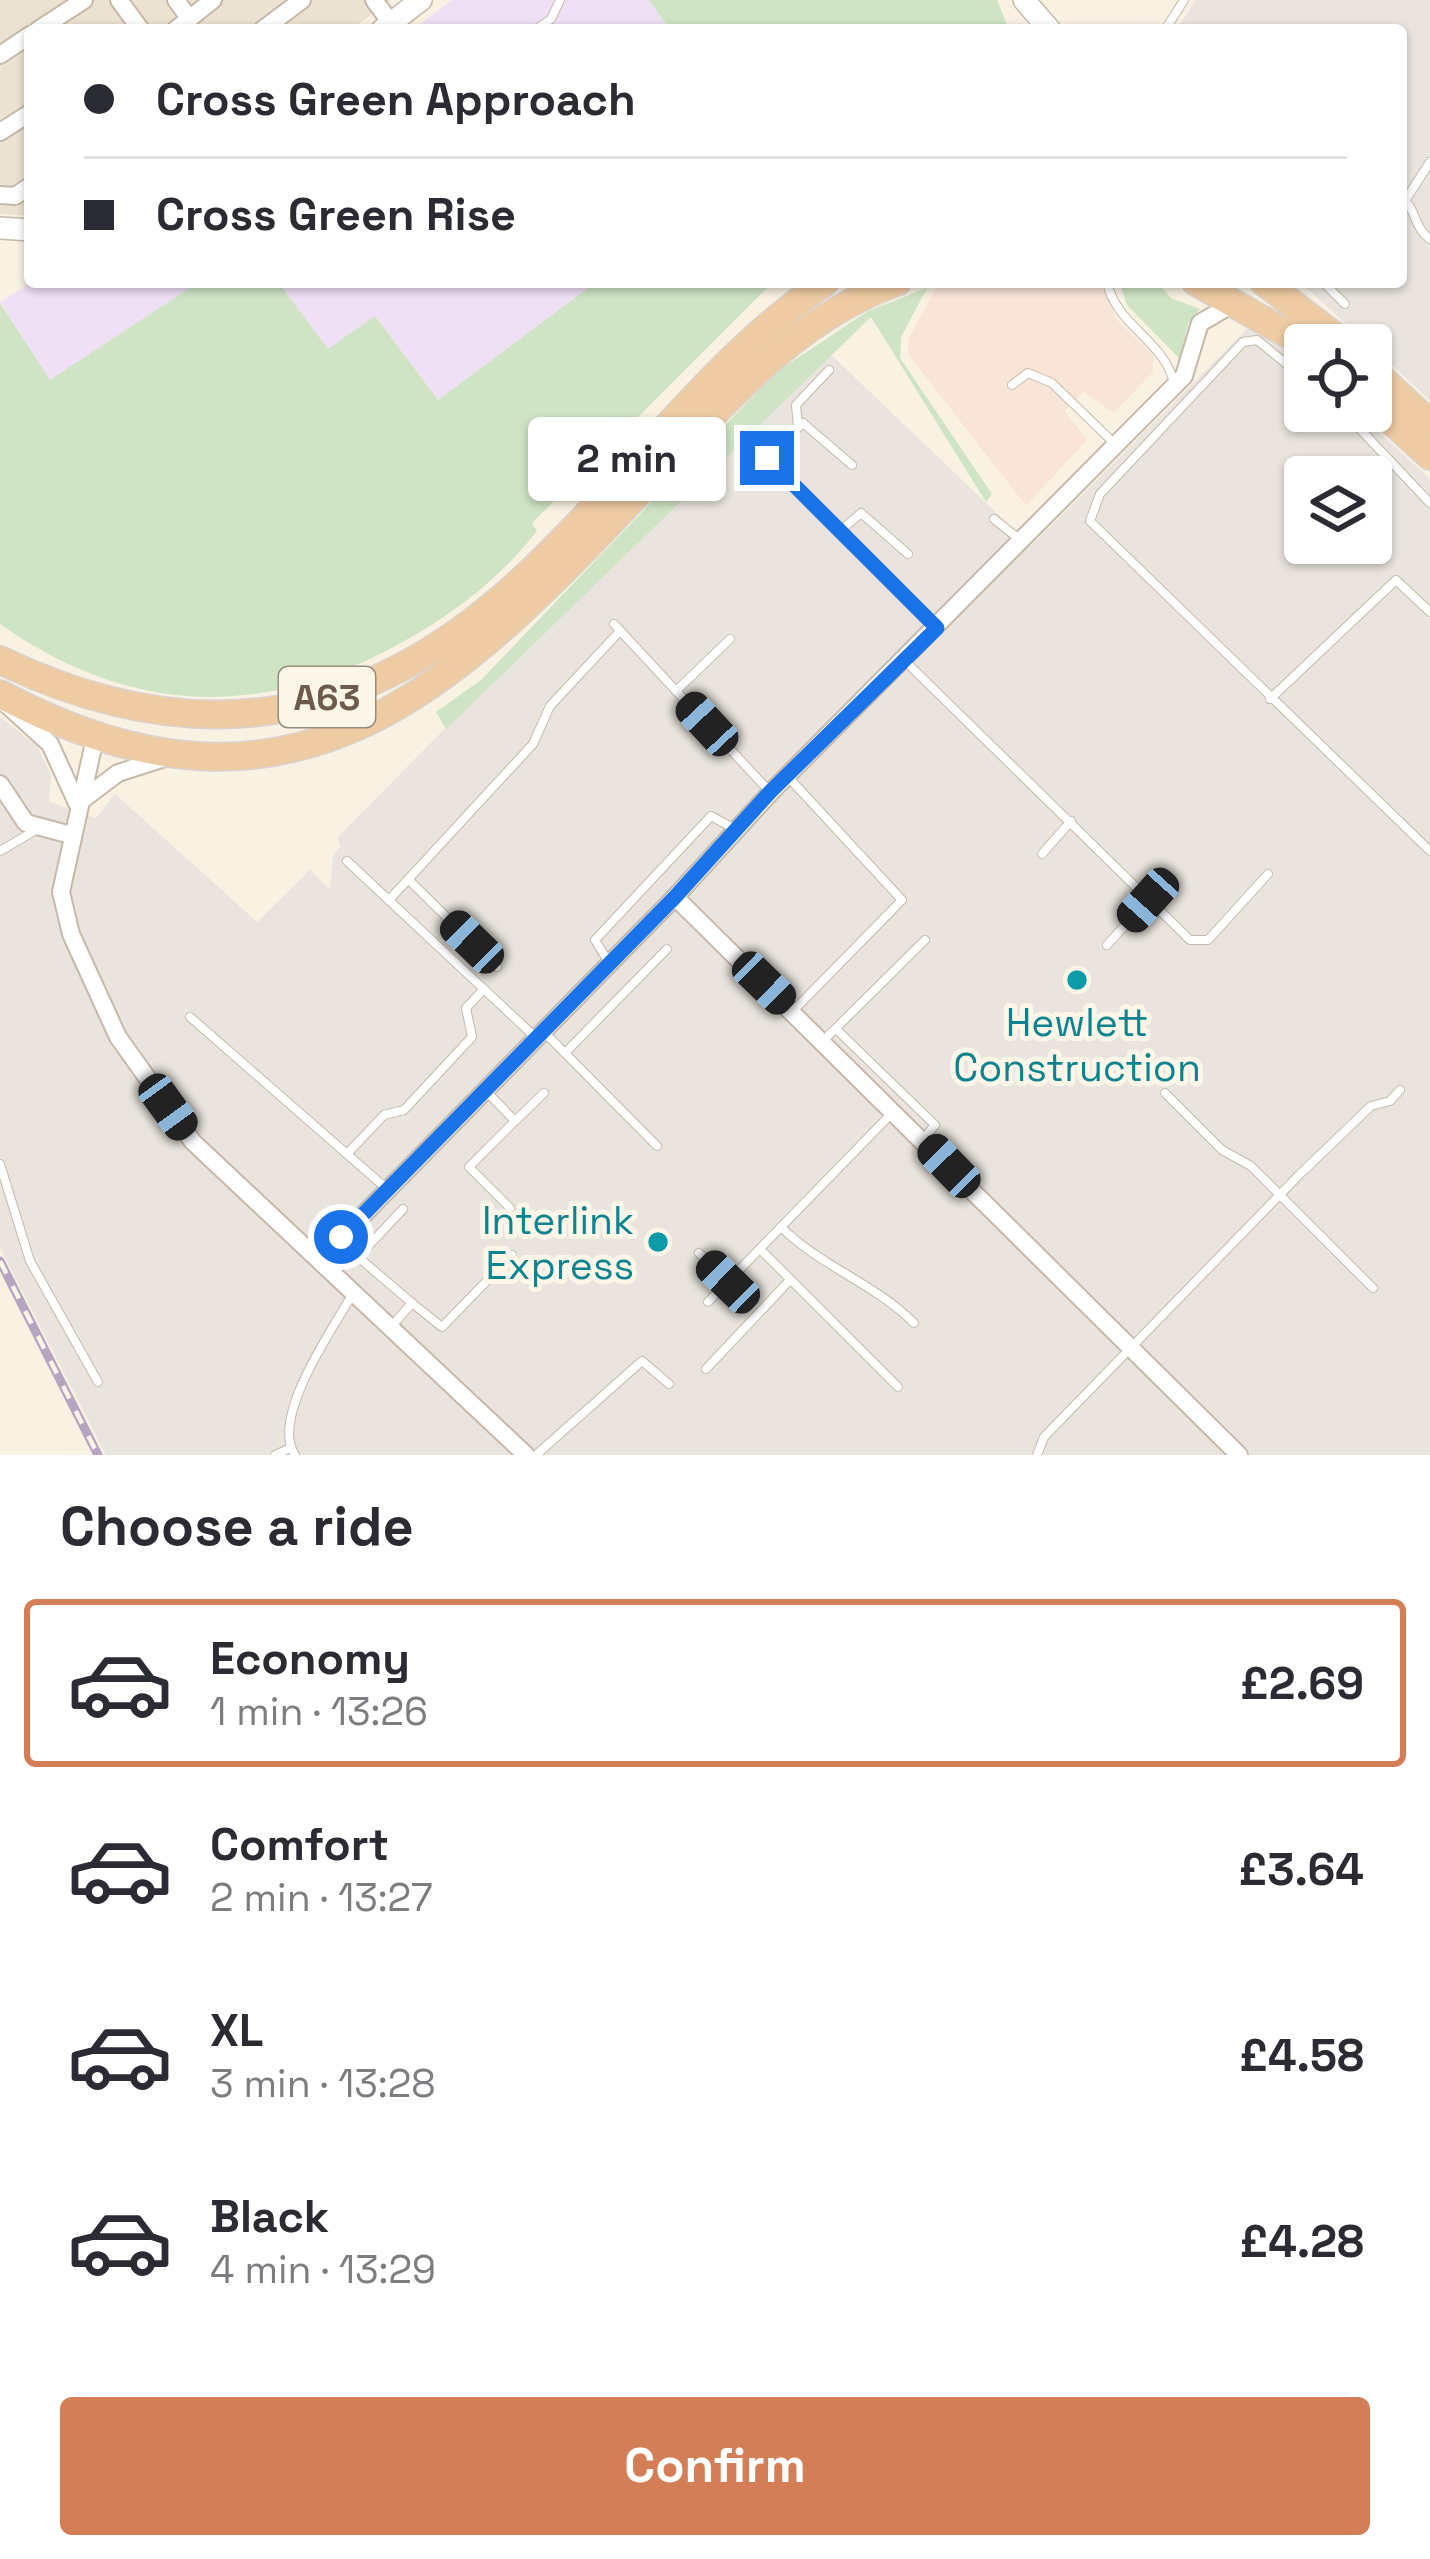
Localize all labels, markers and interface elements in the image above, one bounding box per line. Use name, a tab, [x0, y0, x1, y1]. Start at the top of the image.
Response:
text: Cross Green Approach	[156, 71, 636, 128]
text: Cross Green Rise	[156, 186, 516, 243]
map controls	[1284, 324, 1392, 564]
button: locate	[1284, 324, 1392, 432]
callout: 2 min	[527, 416, 725, 500]
route end	[740, 431, 794, 485]
text: 2 min	[577, 434, 677, 483]
button: layers	[1284, 456, 1392, 564]
road number: A63	[279, 667, 375, 727]
car	[669, 685, 745, 763]
car	[1111, 861, 1185, 939]
car	[434, 904, 510, 980]
car	[726, 945, 802, 1021]
marker: Hewlett Construction	[1064, 967, 1090, 993]
place label: Hewlett Construction	[953, 998, 1201, 1092]
car	[132, 1067, 204, 1147]
car	[911, 1128, 987, 1204]
place label: Interlink Express	[482, 1196, 634, 1290]
route start	[314, 1210, 368, 1264]
marker: Interlink Express	[645, 1229, 671, 1255]
car	[690, 1244, 766, 1320]
text: Choose a ride	[60, 1492, 414, 1561]
icon: car	[66, 1629, 174, 1737]
text: Economy	[210, 1630, 410, 1687]
text: £2.69	[1240, 1655, 1364, 1712]
text: 1 min · 13:26	[210, 1687, 428, 1736]
icon: car	[66, 1815, 174, 1923]
text: Comfort	[210, 1816, 389, 1873]
text: £3.64	[1239, 1841, 1364, 1898]
text: 2 min · 13:27	[210, 1873, 433, 1922]
icon: car	[66, 2001, 174, 2109]
text: XL	[210, 2002, 263, 2059]
text: £4.58	[1239, 2027, 1364, 2084]
text: 3 min · 13:28	[210, 2059, 435, 2108]
icon: car	[66, 2187, 174, 2295]
text: Black	[210, 2188, 329, 2245]
text: £4.28	[1240, 2213, 1364, 2270]
text: 4 min · 13:29	[210, 2245, 436, 2294]
button: Confirm	[60, 2397, 1370, 2535]

